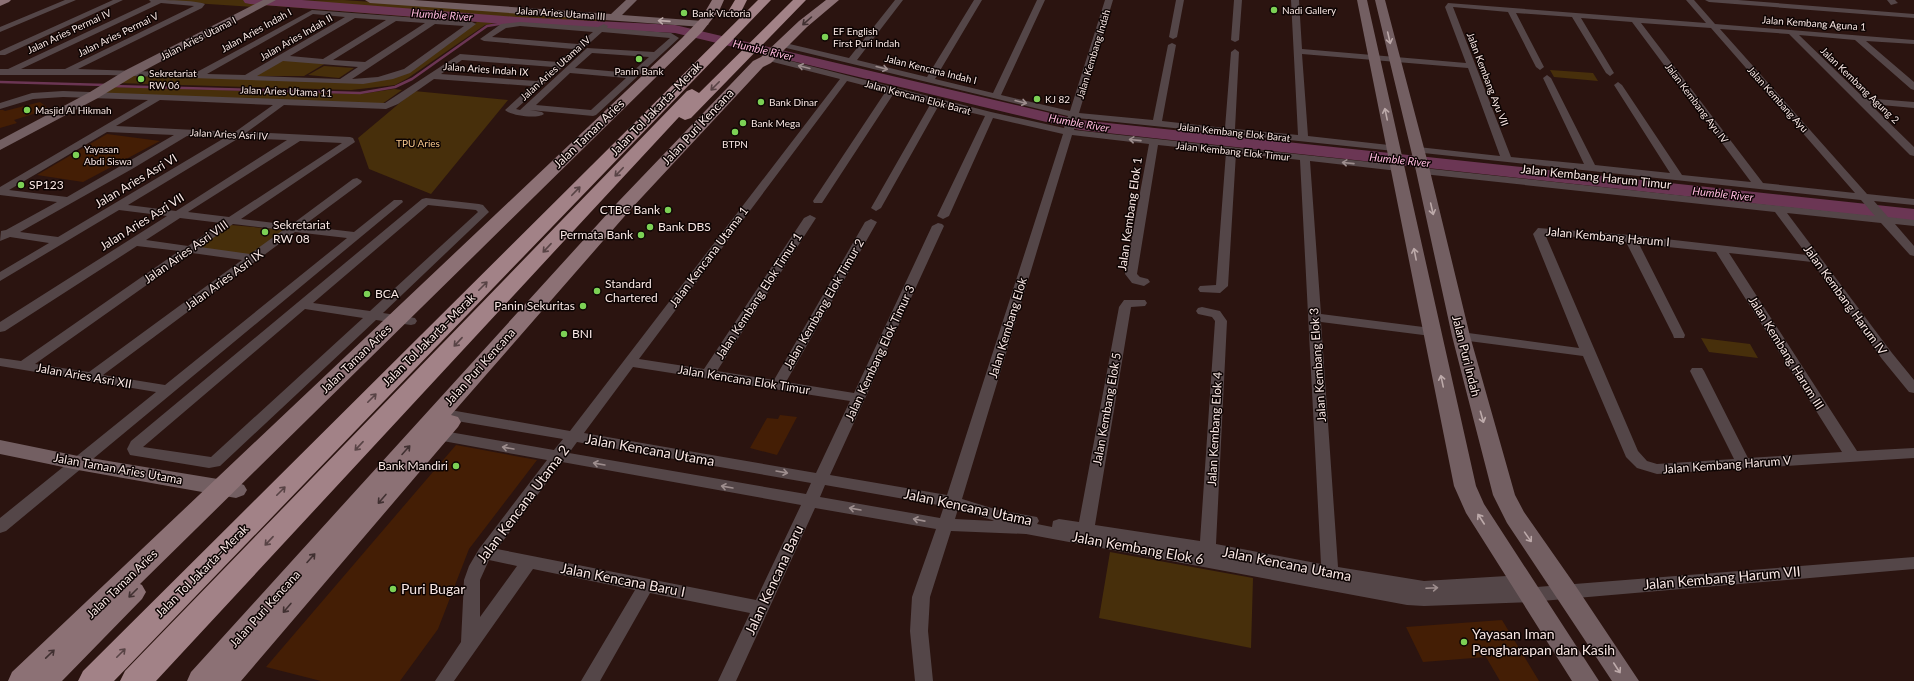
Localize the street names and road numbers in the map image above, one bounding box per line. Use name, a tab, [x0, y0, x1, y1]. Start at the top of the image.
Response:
street label: Jalan Aries Utama III	[516, 4, 606, 22]
street label: Jalan Aries Permai IV	[25, 6, 113, 56]
street label: Jalan Aries Indah I	[219, 6, 293, 54]
street label: Jalan Kembang Indah	[1074, 8, 1112, 100]
street label: Jalan Aries Permai V	[76, 9, 161, 59]
street label: Jalan Aries Indah II	[258, 11, 334, 63]
street label: Jalan Kembang Aguna 1	[1762, 13, 1867, 33]
street label: Jalan Aries Utama I	[158, 14, 238, 62]
street label: Jalan Kembang Ayu VII	[1465, 30, 1511, 128]
street label: Jalan Aries Utama IV	[517, 33, 593, 103]
street label: Jalan Kembang Agung 2	[1818, 44, 1902, 126]
street label: Jalan Kencana Indah I	[884, 52, 978, 86]
street label: Jalan Tol Jakarta–Merak	[607, 58, 705, 159]
street label: Jalan Aries Indah IX	[443, 60, 530, 78]
street label: Jalan Kembang Ayu IV	[1663, 61, 1731, 146]
street label: Jalan Kembang Ayu	[1745, 63, 1811, 135]
street label: Jalan Kencana Elok Barat	[864, 77, 973, 117]
street label: Jalan Aries Utama 11	[240, 83, 333, 99]
street label: Jalan Puri Kencana	[659, 86, 737, 168]
street label: Jalan Taman Aries	[550, 96, 627, 171]
street label: Jalan Kembang Elok Barat	[1177, 120, 1291, 144]
street label: Jalan Aries Asri IV	[190, 126, 269, 142]
street label: Jalan Kembang Elok Timur	[1175, 139, 1291, 163]
street label: Jalan Aries Asri VI	[92, 150, 180, 211]
street label: Jalan Kembang Elok 1	[1114, 156, 1145, 272]
street label: Jalan Kembang Harum Timur	[1520, 161, 1673, 192]
street label: Jalan Aries Asri VII	[97, 190, 187, 254]
street label: Jalan Kencana Utama 1	[666, 203, 751, 310]
street label: Jalan Aries Asri VIII	[140, 217, 231, 286]
street label: Jalan Kembang Harum I	[1546, 224, 1670, 249]
street label: Jalan Kembang Elok Timur 1	[712, 230, 805, 362]
street label: Jalan Kembang Elok Timur 2	[780, 236, 867, 371]
street label: Jalan Kembang Harum IV	[1800, 242, 1891, 358]
street label: Jalan Aries Asri IX	[182, 246, 266, 313]
street label: Jalan Kembang Elok	[985, 275, 1030, 380]
street label: Jalan Kembang Elok Timur 3	[842, 283, 918, 423]
street label: Jalan Tol Jakarta–Merak	[379, 289, 479, 389]
street label: Jalan Kembang Harum III	[1745, 293, 1827, 412]
street label: Jalan Kembang Elok 3	[1306, 307, 1329, 423]
street label: Jalan Puri Indah	[1449, 314, 1484, 398]
street label: Jalan Taman Aries	[317, 321, 394, 396]
street label: Jalan Puri Kencana	[441, 325, 518, 408]
street label: Jalan Kembang Elok 5	[1089, 351, 1124, 467]
street label: Jalan Aries Asri XII	[35, 360, 133, 391]
street label: Jalan Kencana Elok Timur	[677, 362, 812, 397]
street label: Jalan Kembang Elok 4	[1204, 371, 1225, 486]
street label: Jalan Kencana Utama	[584, 430, 716, 469]
street label: Jalan Kencana Utama 2	[473, 442, 572, 566]
street label: Jalan Taman Aries Utama	[52, 450, 184, 487]
street label: Jalan Kembang Harum V	[1662, 452, 1792, 476]
street label: Jalan Kencana Utama	[902, 485, 1034, 528]
street label: Jalan Tol Jakarta–Merak	[152, 520, 252, 620]
street label: Jalan Kencana Baru	[741, 522, 806, 637]
street label: Jalan Kembang Elok 6	[1071, 528, 1205, 567]
street label: Jalan Kencana Utama	[1221, 543, 1353, 584]
street label: Jalan Taman Aries	[83, 546, 160, 621]
street label: Jalan Kencana Baru I	[559, 559, 687, 600]
street label: Jalan Kembang Harum VII	[1643, 562, 1801, 593]
street label: Jalan Puri Kencana	[226, 567, 303, 650]

